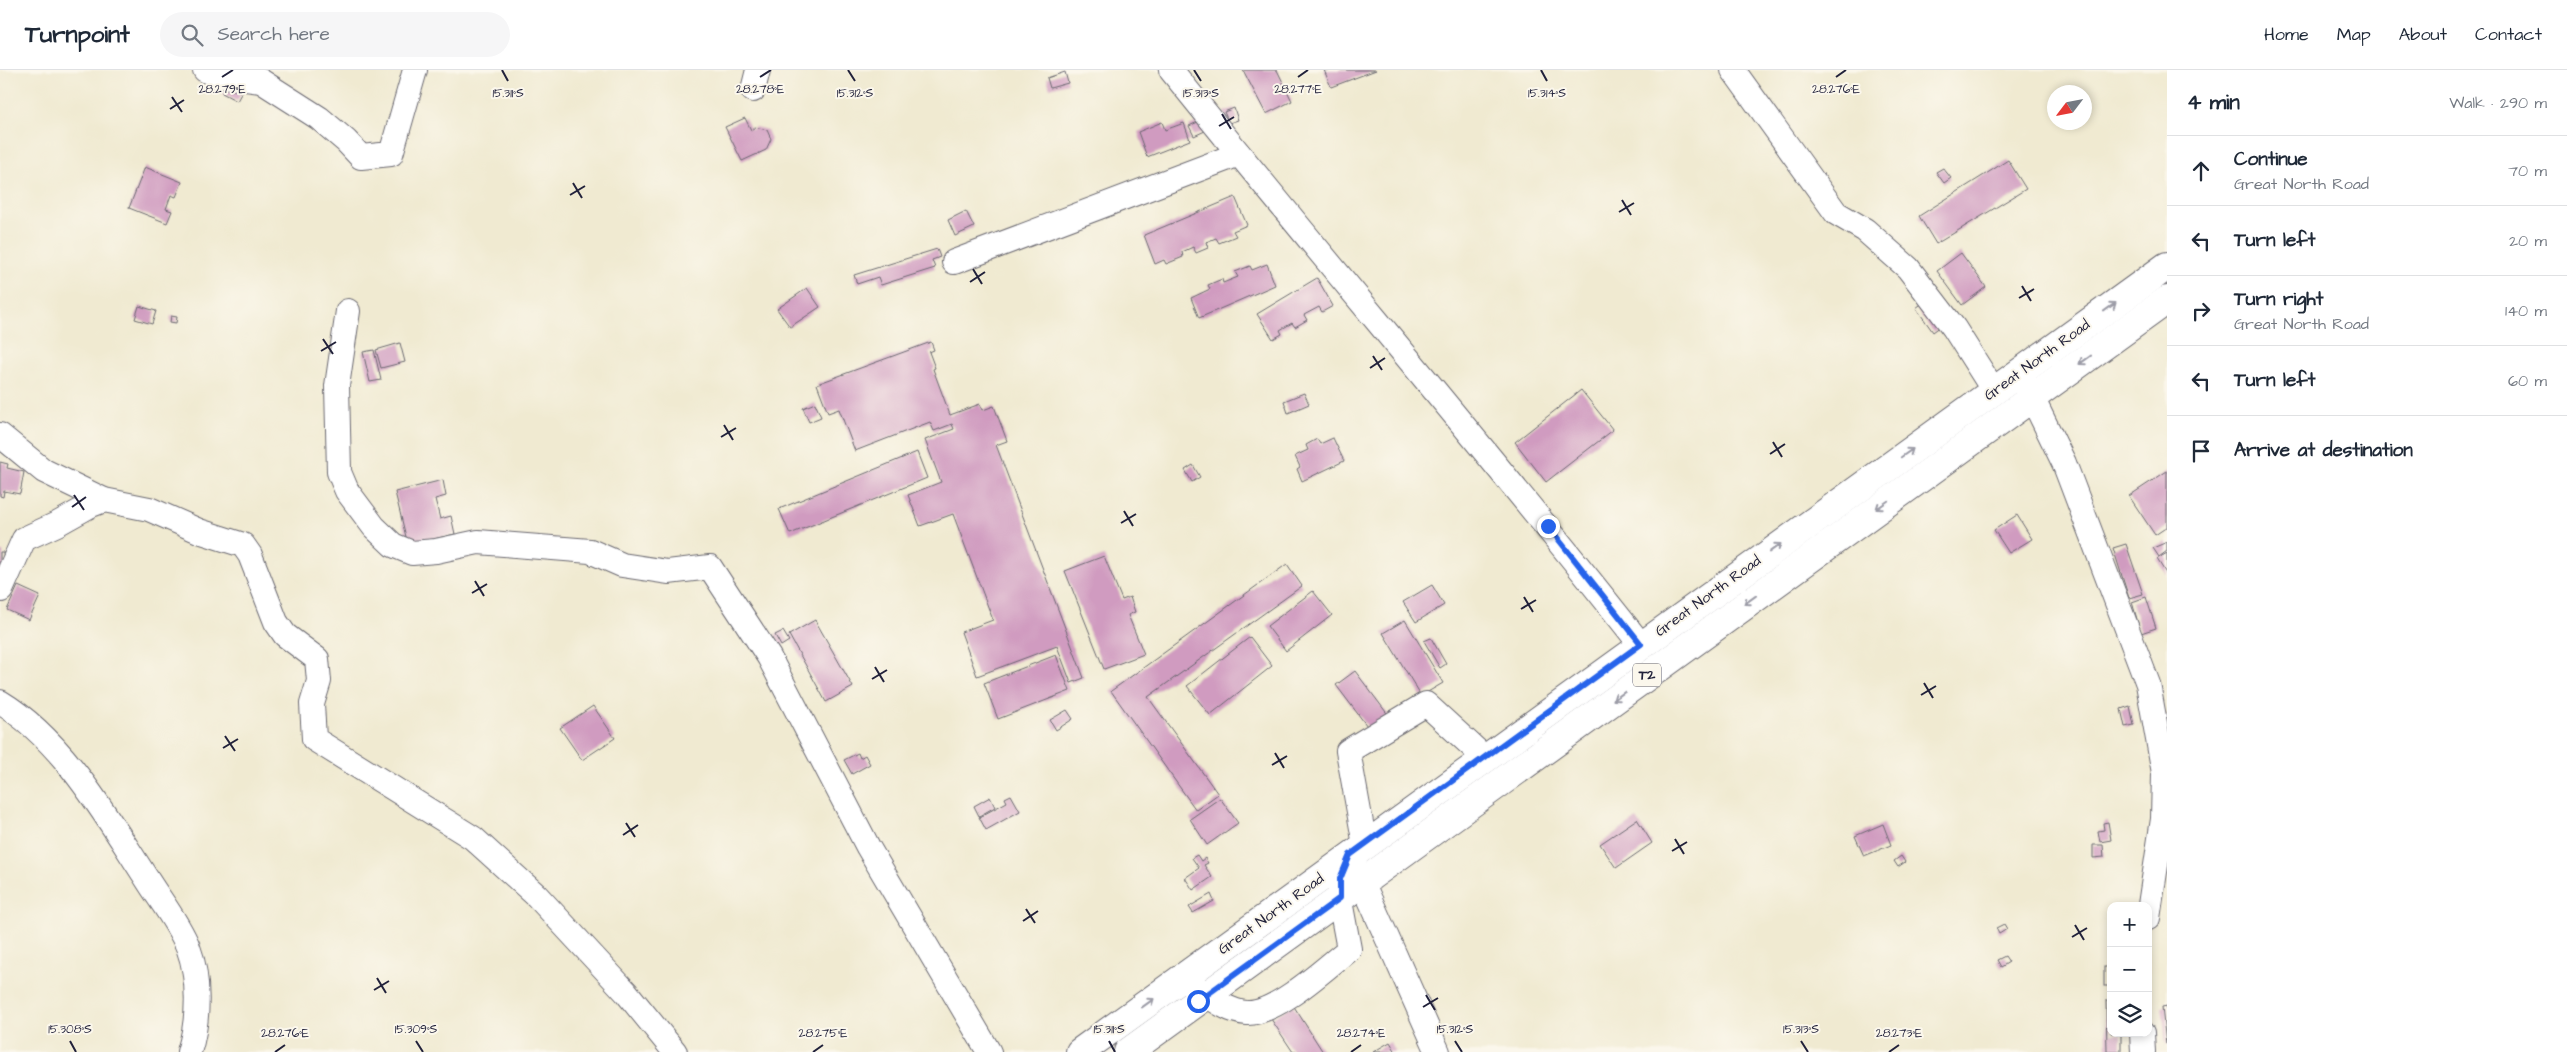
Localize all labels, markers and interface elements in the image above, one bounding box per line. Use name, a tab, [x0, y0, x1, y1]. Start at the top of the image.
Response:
search box	[160, 12, 510, 57]
text: Turnpoint	[25, 18, 130, 52]
icon: search	[178, 21, 206, 49]
text: Search here	[218, 21, 330, 48]
text: Home	[2264, 22, 2309, 47]
text: Map	[2337, 22, 2371, 47]
text: About	[2399, 22, 2447, 47]
text: Contact	[2475, 22, 2542, 47]
text: 28.279°E	[198, 81, 246, 98]
text: 28.278°E	[736, 81, 784, 98]
text: 28.277°E	[1274, 81, 1322, 98]
text: 28.276°E	[1812, 81, 1860, 98]
text: 15.311°S	[492, 85, 524, 102]
text: 15.312°S	[837, 85, 874, 102]
text: 15.313°S	[1183, 85, 1219, 102]
text: 15.314°S	[1528, 85, 1566, 102]
north arrow	[2047, 85, 2092, 130]
text: 4 min	[2187, 88, 2240, 117]
text: Walk · 290 m	[2449, 92, 2547, 114]
text: Continue	[2234, 146, 2308, 173]
icon: ahead	[2187, 157, 2215, 185]
text: 70 m	[2508, 160, 2547, 182]
text: Great North Road	[2234, 173, 2369, 195]
icon: left	[2187, 227, 2215, 255]
text: Turn left	[2234, 227, 2315, 254]
text: 20 m	[2509, 230, 2547, 252]
text: Turn right	[2234, 286, 2323, 313]
icon: right	[2187, 297, 2215, 325]
text: 140 m	[2505, 300, 2547, 322]
one-way arrow	[2103, 302, 2117, 312]
text: Great North Road	[2234, 313, 2369, 335]
street label: Great North Road	[1980, 314, 2095, 406]
one-way arrow	[2078, 355, 2092, 365]
icon: left	[2187, 367, 2215, 395]
text: Turn left	[2234, 367, 2315, 394]
text: 60 m	[2508, 370, 2547, 392]
icon: arrive	[2187, 437, 2215, 465]
text: Arrive at destination	[2234, 437, 2413, 464]
one-way arrow	[1900, 448, 1914, 458]
one-way arrow	[1875, 500, 1889, 510]
route end	[1537, 515, 1560, 538]
one-way arrow	[1768, 542, 1781, 553]
street label: Great North Road	[1651, 550, 1766, 642]
one-way arrow	[1743, 595, 1757, 605]
road number: T2	[1633, 664, 1661, 686]
one-way arrow	[1612, 691, 1626, 701]
street label: Great North Road	[1214, 868, 1329, 960]
map controls	[2107, 902, 2152, 1037]
button: +	[2107, 902, 2152, 947]
button: −	[2107, 947, 2152, 992]
route start	[1187, 990, 1210, 1013]
button: layers	[2107, 992, 2152, 1037]
one-way arrow	[1141, 998, 1155, 1008]
text: 15.308°S	[48, 1021, 92, 1038]
text: 15.309°S	[395, 1021, 438, 1038]
text: 15.311°S	[1093, 1021, 1125, 1038]
text: 15.312°S	[1437, 1021, 1474, 1038]
text: 15.313°S	[1783, 1021, 1819, 1038]
text: 28.276°E	[261, 1025, 309, 1042]
text: 28.275°E	[799, 1025, 847, 1042]
text: 28.274°E	[1337, 1025, 1385, 1042]
text: 28.273°E	[1876, 1025, 1922, 1042]

